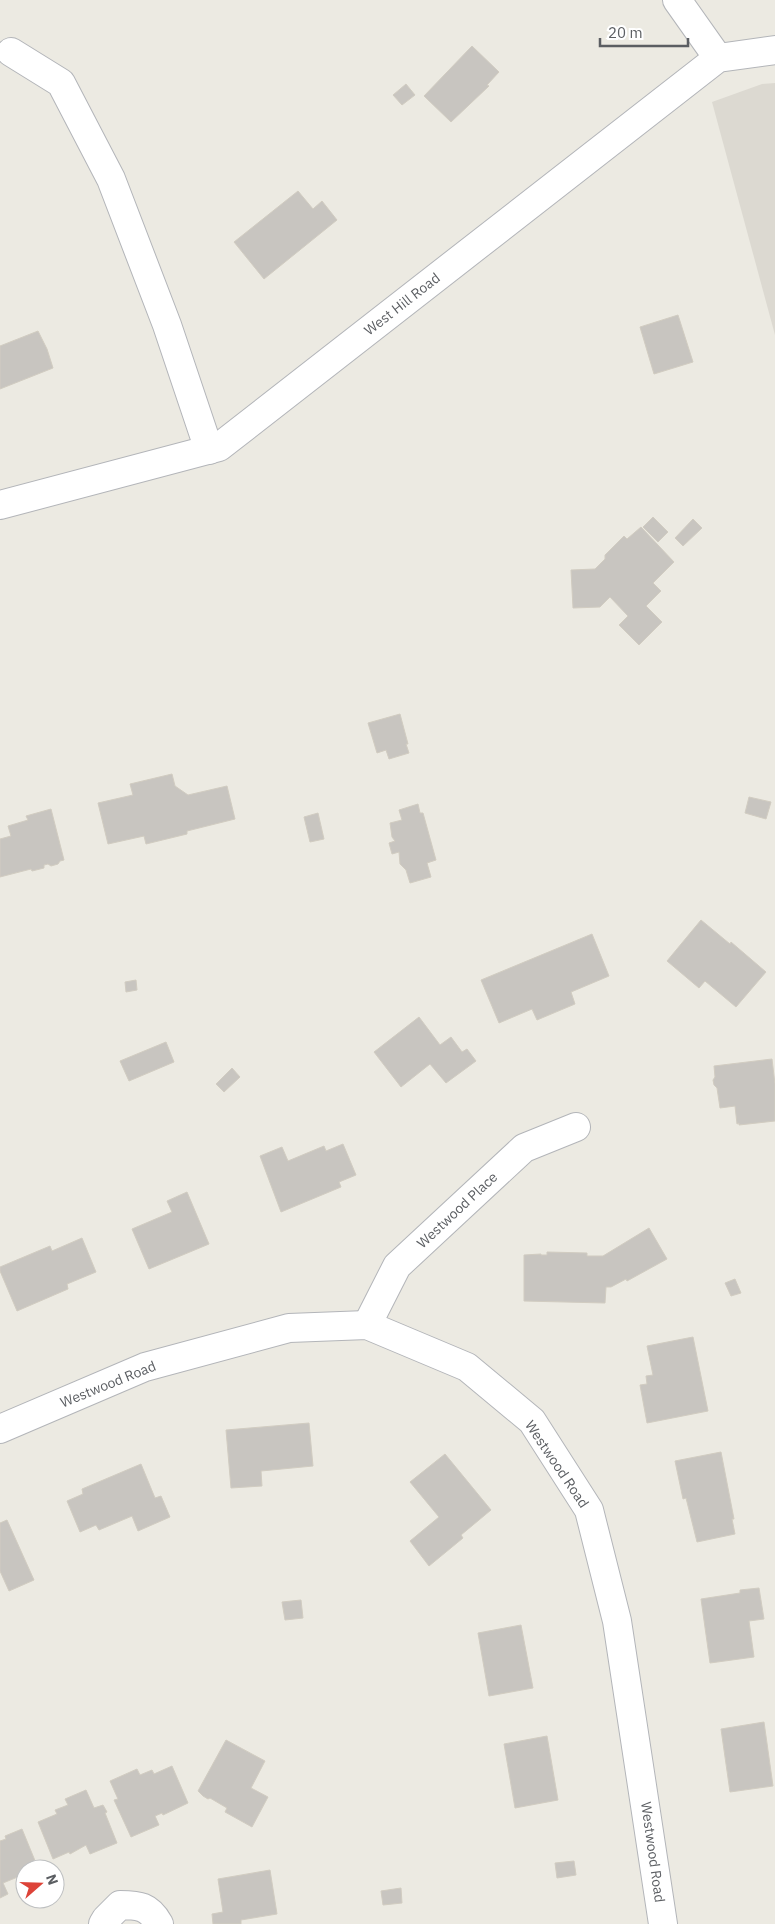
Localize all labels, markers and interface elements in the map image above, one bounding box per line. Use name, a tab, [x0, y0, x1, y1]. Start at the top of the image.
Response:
scale bar	[600, 15, 688, 47]
text: 20 m	[608, 23, 643, 42]
street label: West Hill Road	[360, 269, 444, 339]
street label: Westwood Place	[413, 1168, 501, 1252]
street label: Westwood Road	[58, 1357, 158, 1411]
street label: Westwood Road	[521, 1417, 593, 1511]
street label: Westwood Road	[637, 1800, 669, 1904]
north arrow	[15, 1859, 65, 1909]
text: N	[42, 1872, 62, 1887]

